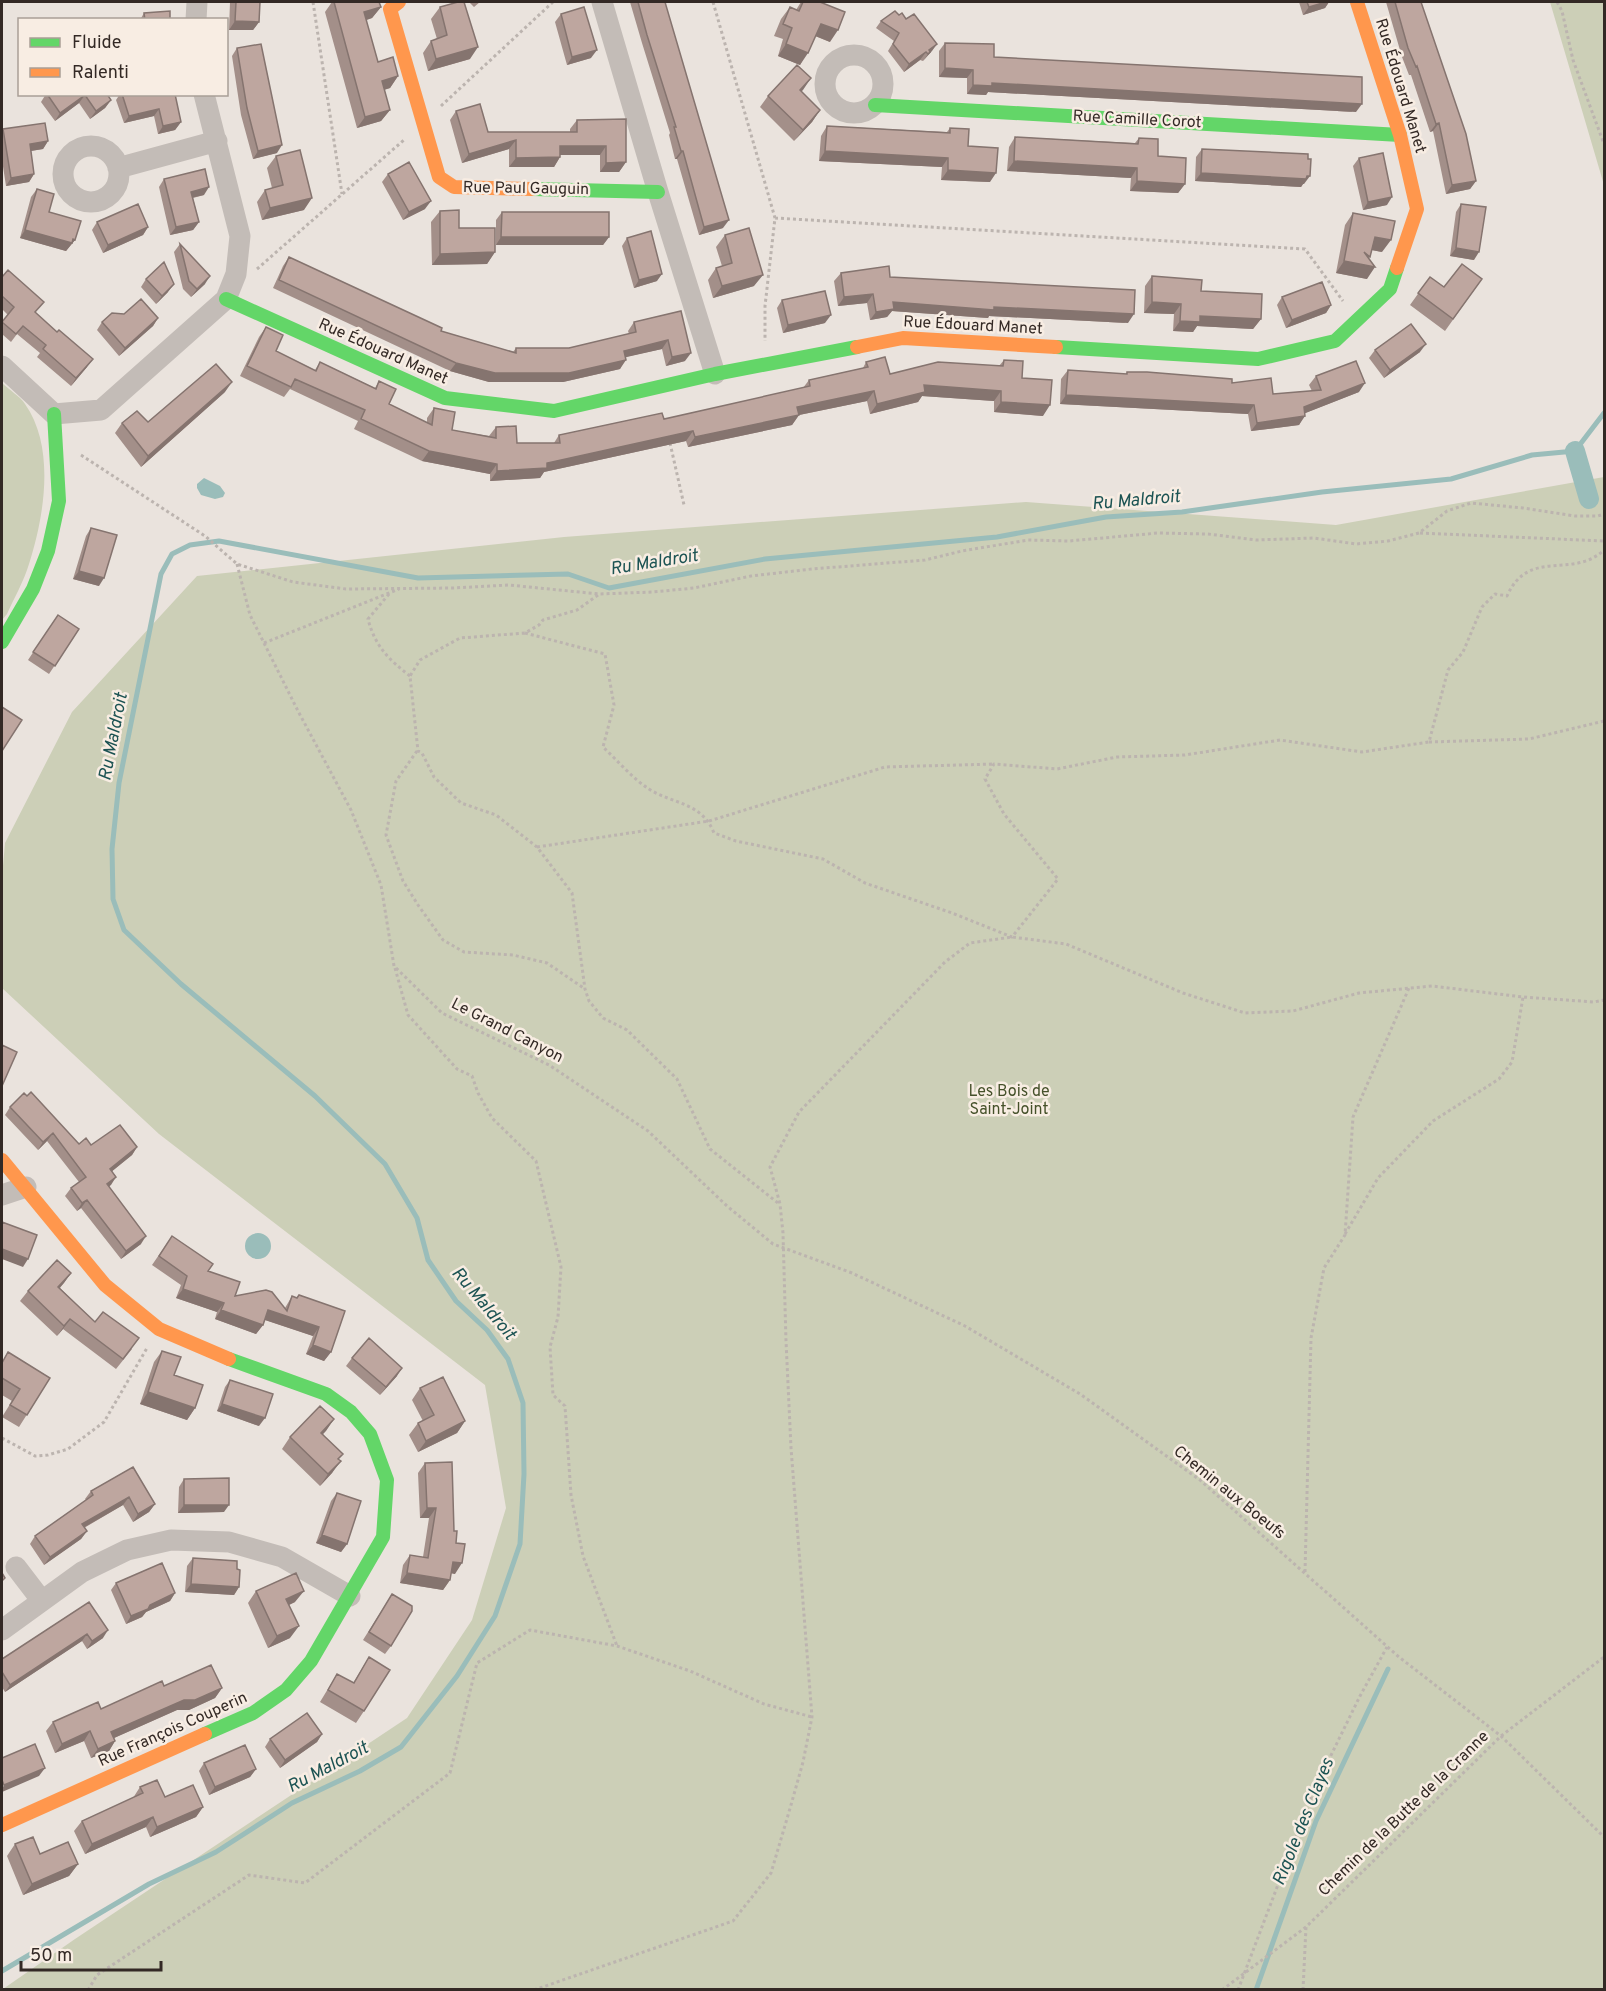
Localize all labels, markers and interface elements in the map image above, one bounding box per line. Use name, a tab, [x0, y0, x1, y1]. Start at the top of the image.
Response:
street label: Rue Édouard Manet	[1370, 16, 1432, 156]
legend	[18, 18, 228, 96]
text: Fluide	[72, 32, 121, 55]
text: Ralenti	[72, 62, 129, 85]
street label: Rue Camille Corot	[1072, 107, 1202, 133]
street label: Rue Paul Gauguin	[463, 178, 589, 200]
street label: Rue Édouard Manet	[903, 310, 1043, 340]
street label: Rue Édouard Manet	[315, 313, 452, 390]
water label: Ru Maldroit	[1091, 486, 1183, 516]
water label: Ru Maldroit	[608, 544, 701, 581]
water label: Ru Maldroit	[94, 690, 134, 783]
street label: Le Grand Canyon	[448, 994, 566, 1068]
park label: Les Bois de Saint-Joint	[968, 1082, 1050, 1120]
water label: Ru Maldroit	[446, 1263, 521, 1347]
street label: Chemin aux Boeufs	[1169, 1442, 1289, 1544]
street label: Rue François Couperin	[95, 1688, 251, 1772]
street label: Chemin de la Butte de la Cranne	[1314, 1727, 1494, 1901]
water label: Ru Maldroit	[283, 1736, 374, 1799]
water label: Rigole des Clayes	[1268, 1754, 1340, 1889]
scale bar	[21, 1934, 160, 1972]
text: 50 m	[30, 1945, 72, 1968]

